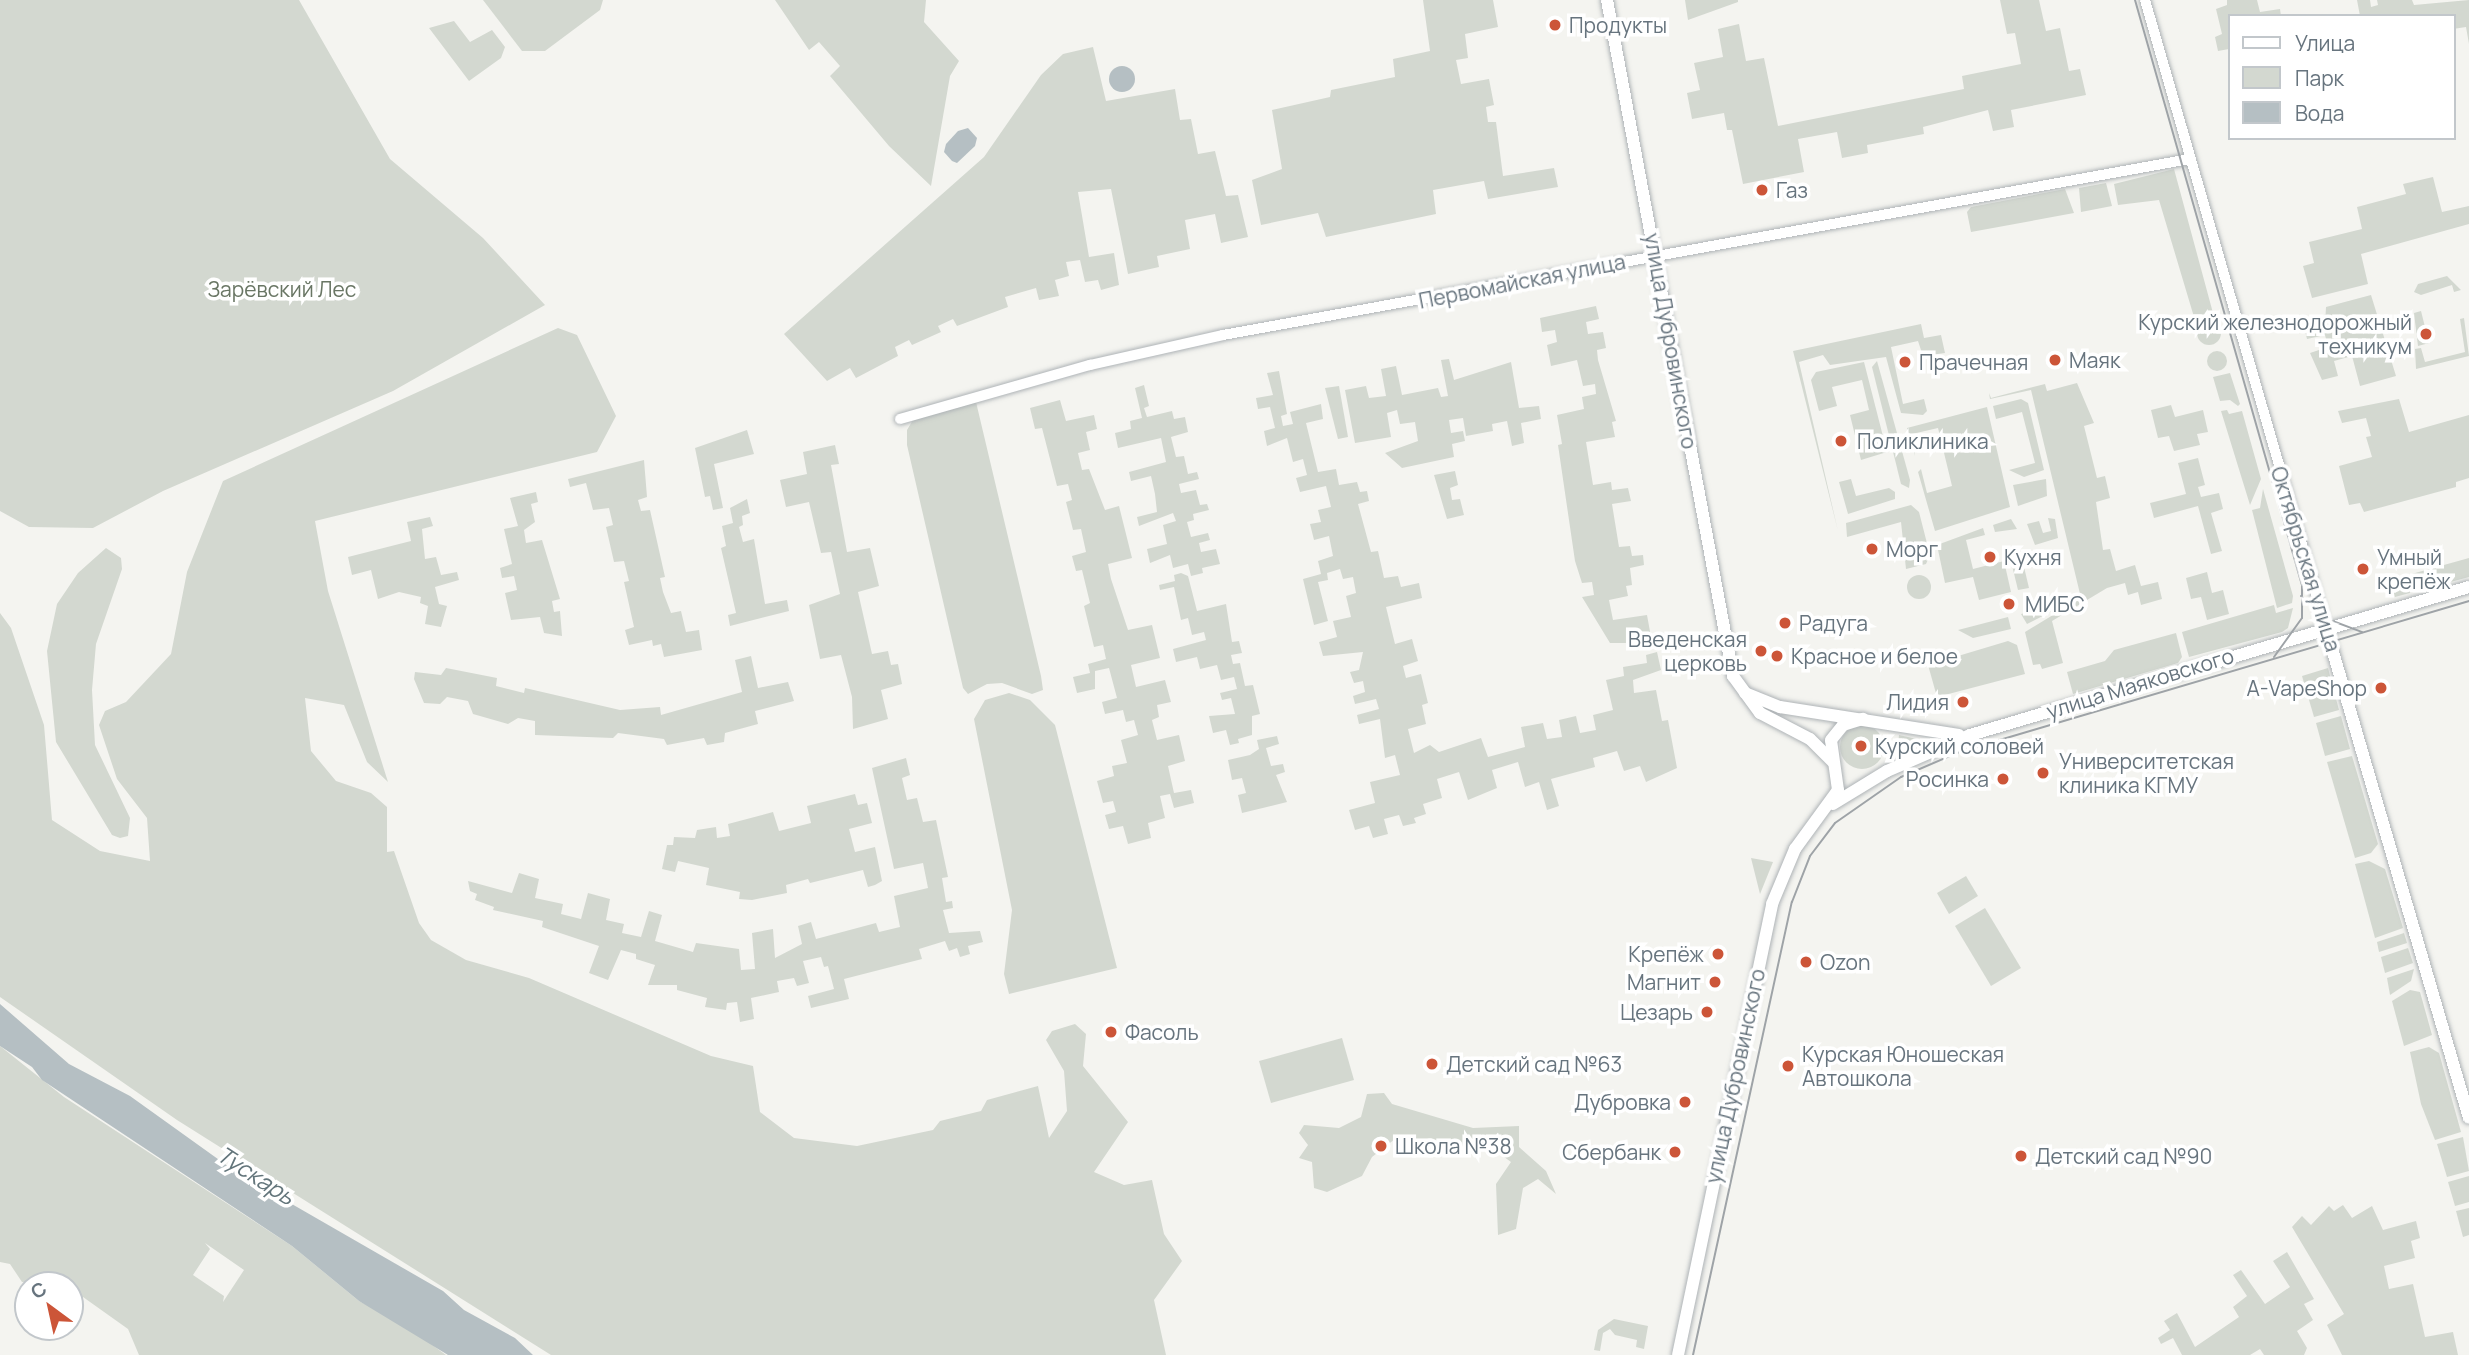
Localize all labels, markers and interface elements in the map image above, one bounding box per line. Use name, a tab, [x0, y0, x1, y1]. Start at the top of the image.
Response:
place label: Продукты	[1569, 12, 1667, 38]
legend	[2228, 14, 2455, 140]
marker: Продукты	[1547, 17, 1563, 33]
text: Улица	[2295, 29, 2355, 57]
text: Парк	[2295, 64, 2344, 92]
text: Вода	[2295, 99, 2345, 127]
place label: Газ	[1776, 177, 1808, 203]
marker: Газ	[1754, 182, 1770, 198]
street label: улица Дубровинского	[1640, 231, 1702, 451]
street label: Первомайская улица	[1417, 249, 1627, 313]
park label: Зарёвский Лес	[208, 276, 356, 302]
place label: Курский железнодорожный техникум	[2138, 309, 2412, 359]
marker: Курский железнодорожный техникум	[2418, 326, 2434, 342]
place label: Маяк	[2069, 347, 2120, 373]
place label: Прачечная	[1919, 349, 2028, 375]
marker: Маяк	[2047, 352, 2063, 368]
marker: Прачечная	[1897, 354, 1913, 370]
place label: Поликлиника	[1857, 428, 1989, 454]
marker: Поликлиника	[1831, 431, 1851, 451]
street label: Октябрьская улица	[2266, 463, 2346, 655]
place label: Морг	[1886, 536, 1938, 562]
marker: Морг	[1864, 541, 1880, 557]
place label: Кухня	[2004, 544, 2062, 570]
place label: Умный крепёж	[2377, 544, 2451, 594]
marker: Кухня	[1982, 549, 1998, 565]
marker: Умный крепёж	[2355, 561, 2371, 577]
place label: МИБС	[2025, 591, 2085, 617]
marker: МИБС	[1999, 594, 2019, 614]
place label: Радуга	[1799, 610, 1868, 636]
marker: Радуга	[1777, 615, 1793, 631]
place label: Введенская церковь	[1628, 626, 1747, 676]
marker: Введенская церковь	[1753, 643, 1769, 659]
place label: Красное и белое	[1791, 643, 1958, 669]
street label: улица Маяковского	[2043, 643, 2237, 723]
marker: Красное и белое	[1769, 648, 1785, 664]
place label: A-VapeShop	[2247, 675, 2367, 701]
marker: A-VapeShop	[2373, 680, 2389, 696]
place label: Лидия	[1886, 689, 1949, 715]
marker: Лидия	[1955, 694, 1971, 710]
place label: Курский соловей	[1875, 733, 2044, 759]
marker: Курский соловей	[1853, 738, 1869, 754]
place label: Университетская клиника КГМУ	[2059, 748, 2234, 798]
marker: Университетская клиника КГМУ	[2033, 763, 2053, 783]
place label: Росинка	[1906, 766, 1989, 792]
marker: Росинка	[1995, 771, 2011, 787]
place label: Крепёж	[1628, 941, 1704, 967]
marker: Крепёж	[1710, 946, 1726, 962]
place label: Ozon	[1820, 949, 1870, 975]
marker: Ozon	[1798, 954, 1814, 970]
street label: улица Дубровинского	[1700, 966, 1770, 1186]
place label: Магнит	[1627, 969, 1701, 995]
marker: Магнит	[1707, 974, 1723, 990]
place label: Цезарь	[1620, 999, 1693, 1025]
marker: Цезарь	[1699, 1004, 1715, 1020]
place label: Фасоль	[1125, 1019, 1199, 1045]
marker: Фасоль	[1103, 1024, 1119, 1040]
place label: Курская Юношеская Автошкола	[1802, 1041, 2004, 1091]
place label: Детский сад №63	[1446, 1051, 1622, 1077]
marker: Детский сад №63	[1424, 1056, 1440, 1072]
marker: Курская Юношеская Автошкола	[1780, 1058, 1796, 1074]
place label: Дубровка	[1574, 1089, 1671, 1115]
marker: Дубровка	[1677, 1094, 1693, 1110]
place label: Школа №38	[1395, 1133, 1512, 1159]
marker: Школа №38	[1373, 1138, 1389, 1154]
place label: Сбербанк	[1562, 1139, 1661, 1165]
water label: Тускарь	[212, 1140, 300, 1210]
place label: Детский сад №90	[2035, 1143, 2212, 1169]
marker: Сбербанк	[1667, 1144, 1683, 1160]
marker: Детский сад №90	[2013, 1148, 2029, 1164]
north arrow	[14, 1271, 84, 1341]
text: С	[26, 1275, 52, 1305]

